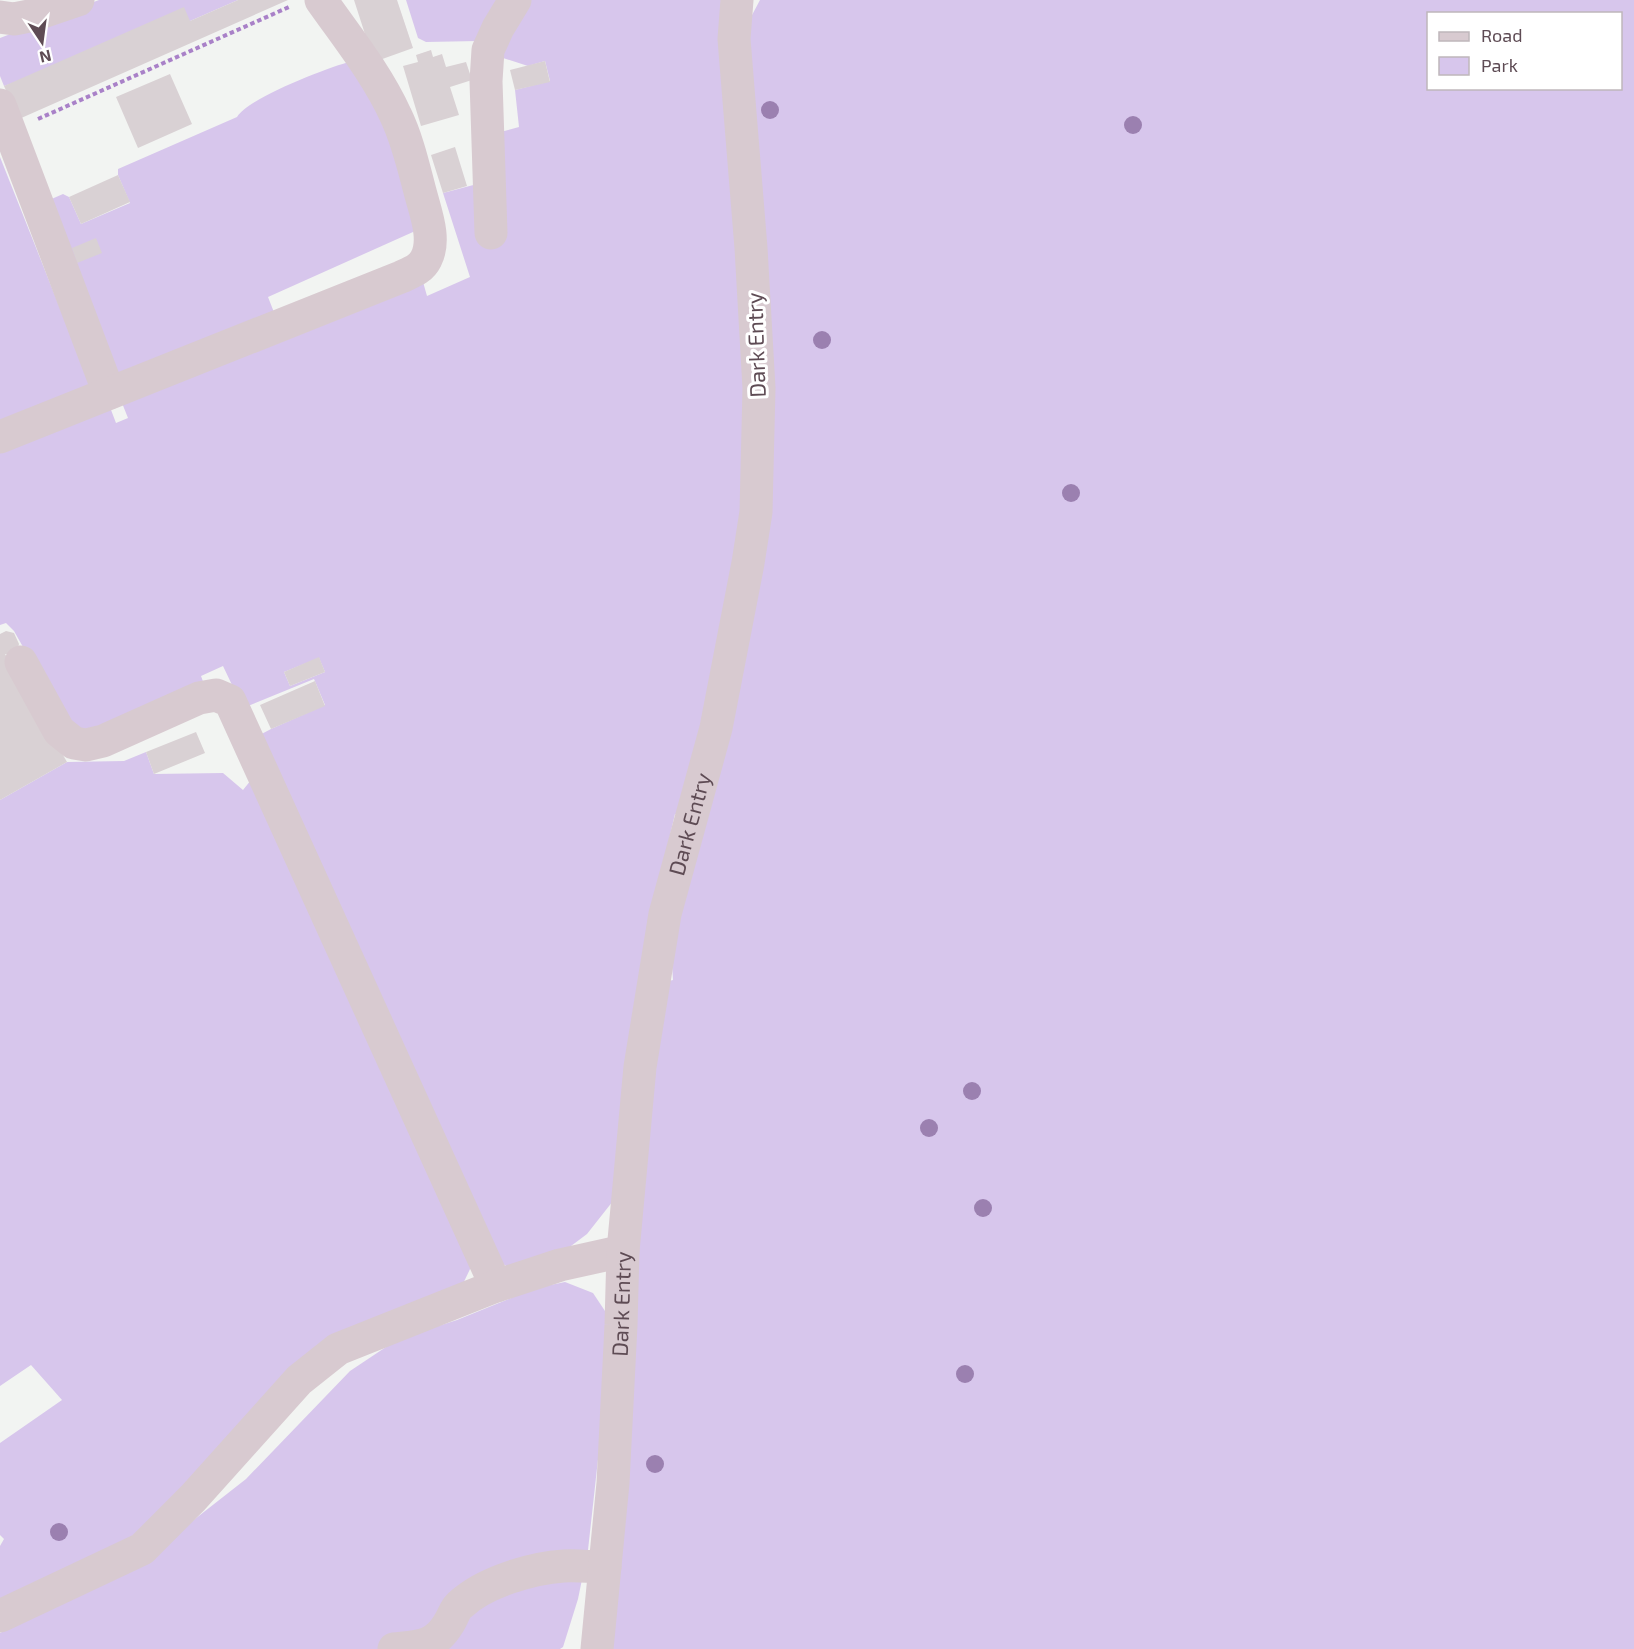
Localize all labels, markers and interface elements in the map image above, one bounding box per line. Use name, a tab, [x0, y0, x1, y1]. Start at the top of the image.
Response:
north arrow	[12, 12, 72, 72]
legend	[1427, 12, 1622, 90]
text: Road	[1481, 24, 1522, 46]
text: N	[38, 47, 53, 68]
text: Park	[1481, 54, 1518, 76]
street label: Dark Entry	[740, 292, 770, 398]
street label: Dark Entry	[662, 769, 715, 878]
street label: Dark Entry	[605, 1251, 635, 1357]

